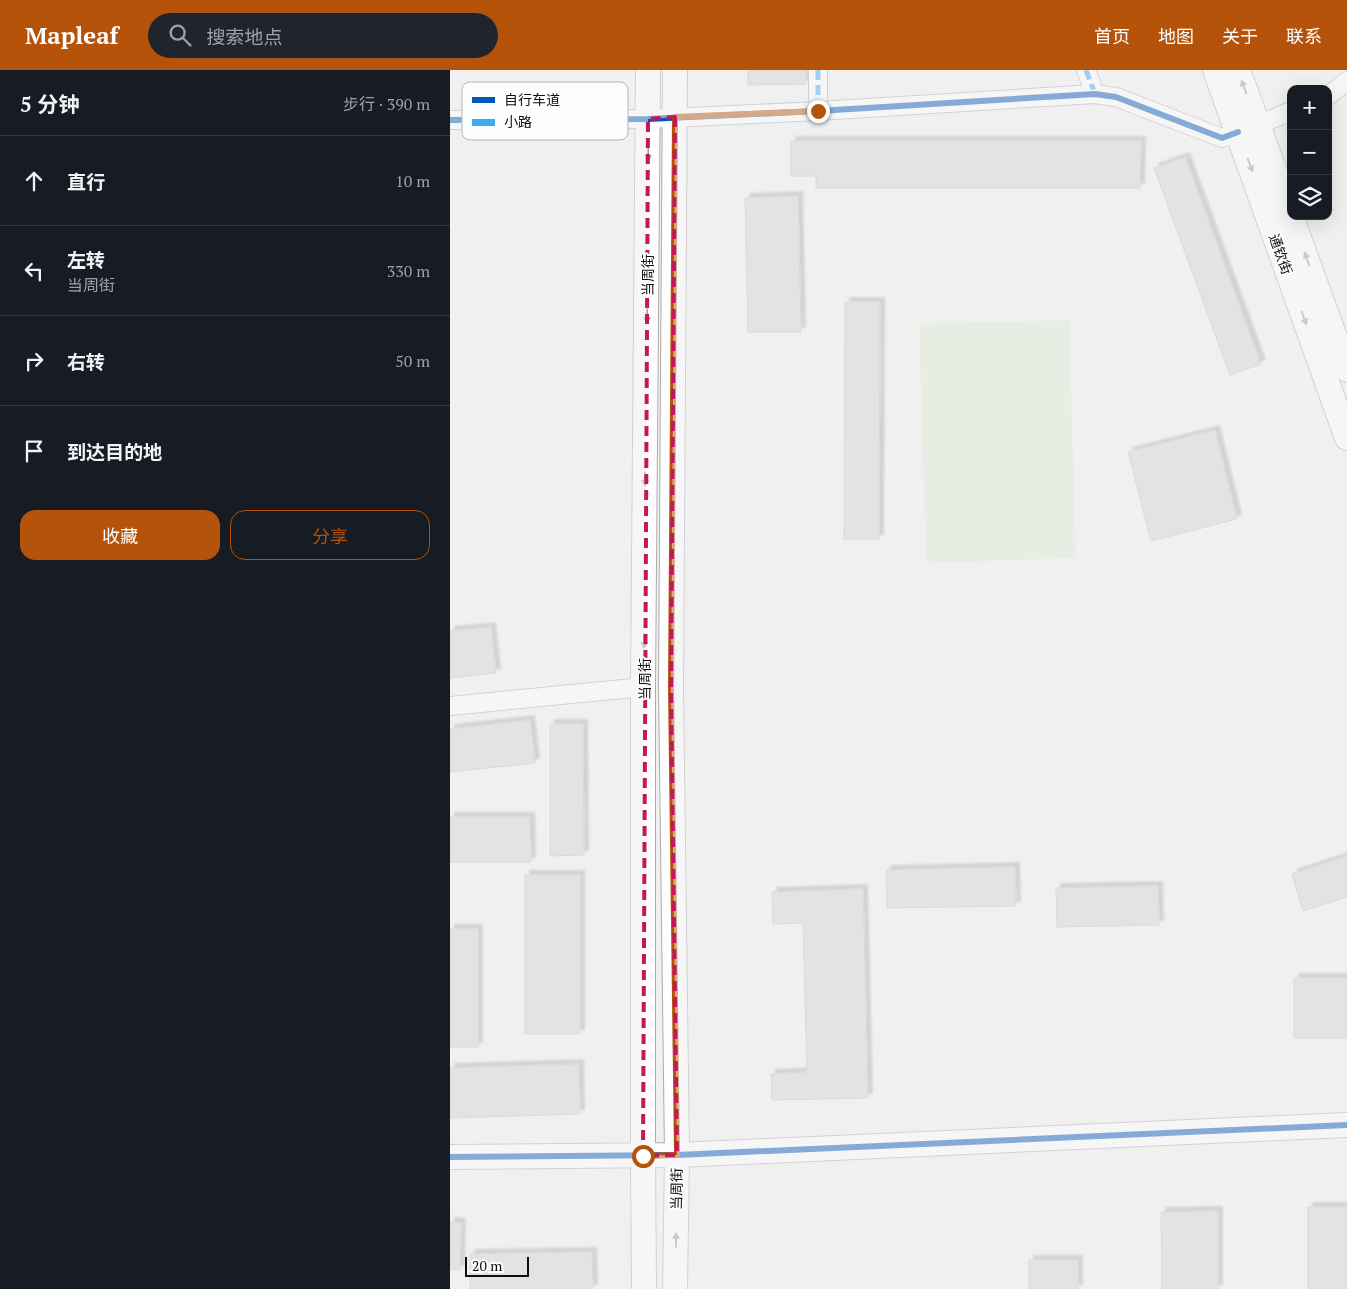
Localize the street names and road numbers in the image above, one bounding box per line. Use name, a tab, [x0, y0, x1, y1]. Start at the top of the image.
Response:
street label: 通钦街	[1265, 231, 1297, 277]
street label: 当周街	[638, 254, 657, 296]
street label: 当周街	[635, 658, 654, 700]
street label: 当周街	[666, 1168, 686, 1210]

